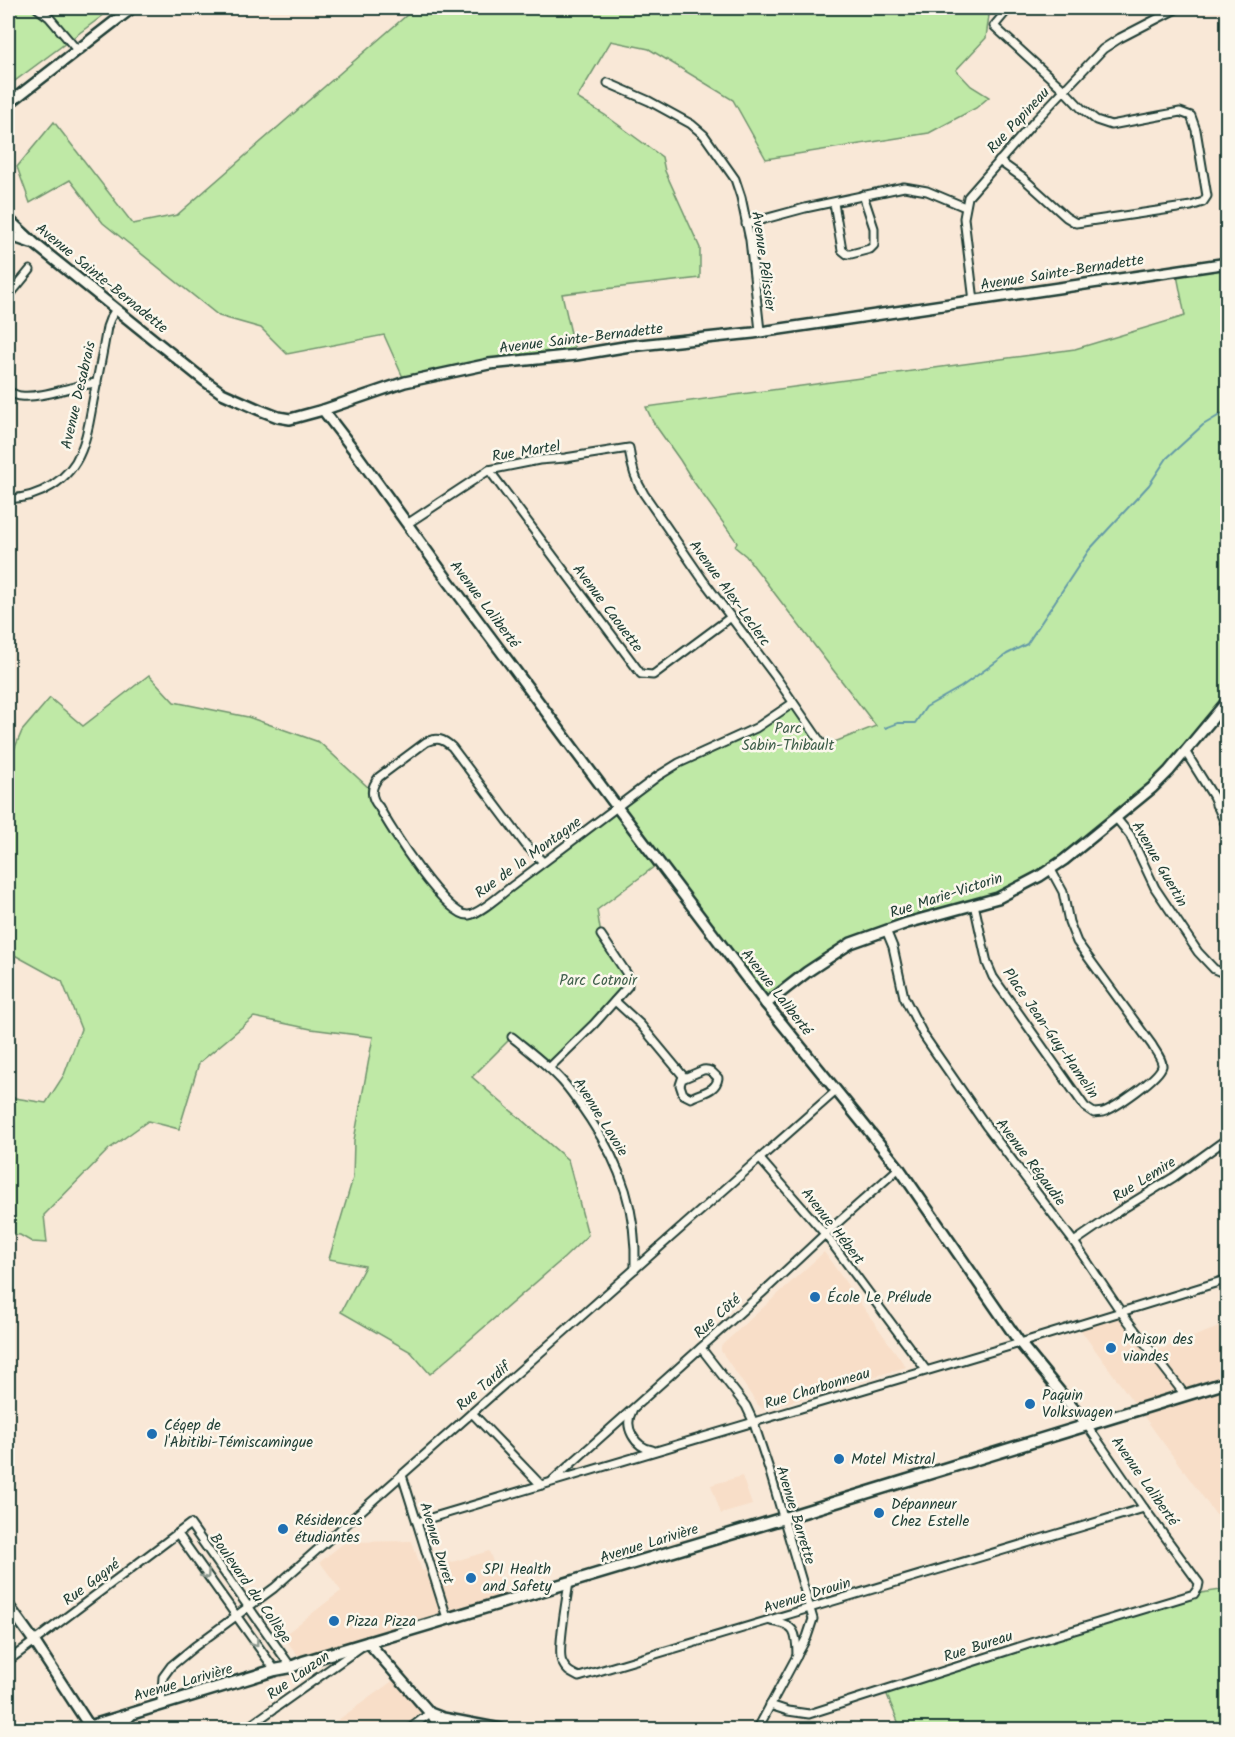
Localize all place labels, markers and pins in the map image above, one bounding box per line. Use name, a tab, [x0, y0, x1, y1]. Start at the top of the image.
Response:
place label: École Le Prélude	[827, 1286, 932, 1310]
marker: École Le Prélude	[808, 1290, 822, 1304]
place label: Maison des viandes	[1123, 1328, 1194, 1369]
marker: Maison des viandes	[1104, 1341, 1118, 1355]
place label: Paquin Volkswagen	[1042, 1384, 1113, 1425]
marker: Paquin Volkswagen	[1023, 1397, 1037, 1411]
place label: Cégep de l'Abitibi-Témiscamingue	[164, 1414, 313, 1455]
marker: Cégep de l'Abitibi-Témiscamingue	[145, 1427, 159, 1441]
place label: Motel Mistral	[851, 1448, 935, 1472]
marker: Motel Mistral	[832, 1452, 846, 1466]
place label: Dépanneur Chez Estelle	[891, 1493, 969, 1534]
marker: Dépanneur Chez Estelle	[872, 1506, 886, 1520]
place label: Résidences étudiantes	[295, 1509, 363, 1550]
marker: Résidences étudiantes	[276, 1522, 290, 1536]
place label: SPI Health and Safety	[483, 1558, 553, 1599]
marker: SPI Health and Safety	[464, 1571, 478, 1585]
place label: Pizza Pizza	[346, 1610, 416, 1634]
marker: Pizza Pizza	[327, 1614, 341, 1628]

